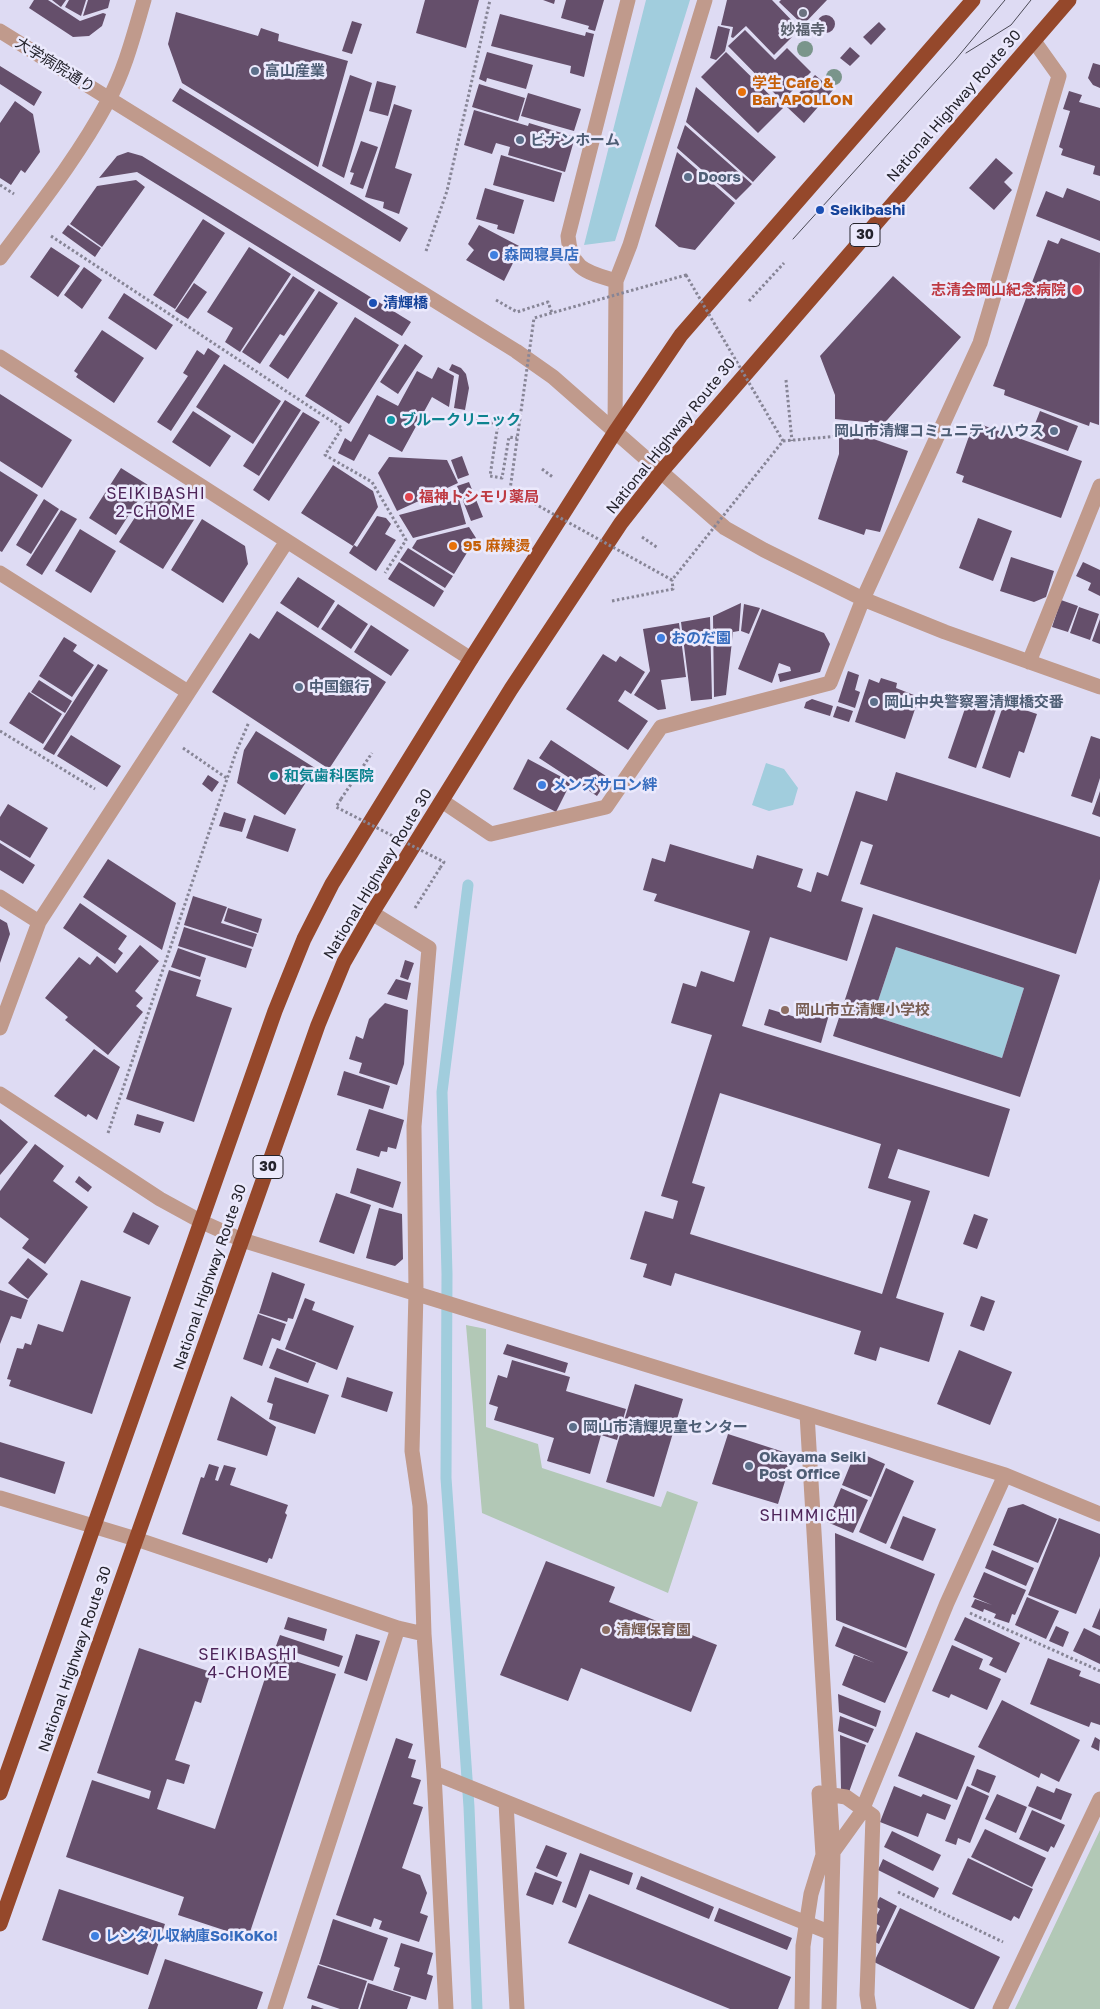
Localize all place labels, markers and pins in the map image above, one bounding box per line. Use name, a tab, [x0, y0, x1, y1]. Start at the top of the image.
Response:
marker: 妙福寺	[797, 7, 809, 19]
place label: 妙福寺	[781, 21, 825, 39]
place label: 高山産業	[265, 62, 325, 80]
marker: 高山産業	[249, 65, 261, 77]
place label: 学生 Cafe & Bar APOLLON	[752, 74, 853, 109]
marker: 学生 Cafe & Bar APOLLON	[736, 86, 748, 98]
place label: ビナンホーム	[530, 131, 620, 149]
marker: ビナンホーム	[514, 134, 526, 146]
place label: Doors	[698, 168, 741, 186]
marker: Doors	[682, 171, 694, 183]
place label: Seikibashi	[830, 201, 905, 219]
marker: Seikibashi	[814, 204, 826, 216]
place label: 森岡寝具店	[504, 246, 579, 264]
marker: 森岡寝具店	[488, 249, 500, 261]
place label: 志清会岡山紀念病院	[931, 281, 1066, 299]
marker: 志清会岡山紀念病院	[1070, 283, 1084, 297]
place label: 清輝橋	[383, 294, 428, 312]
marker: 清輝橋	[367, 297, 379, 309]
place label: ブルークリニック	[401, 411, 521, 429]
marker: ブルークリニック	[385, 414, 397, 426]
place label: 岡山市清輝コミュニティハウス	[834, 422, 1044, 440]
marker: 岡山市清輝コミュニティハウス	[1048, 425, 1060, 437]
place label: 福神トシモリ薬局	[419, 488, 539, 506]
marker: 福神トシモリ薬局	[403, 491, 415, 503]
place label: 95 麻辣燙	[463, 537, 530, 555]
marker: 95 麻辣燙	[447, 540, 459, 552]
place label: おのだ園	[671, 629, 731, 647]
marker: おのだ園	[655, 632, 667, 644]
place label: 中国銀行	[309, 678, 369, 696]
marker: 中国銀行	[293, 681, 305, 693]
place label: 岡山中央警察署清輝橋交番	[884, 693, 1064, 711]
marker: 岡山中央警察署清輝橋交番	[868, 696, 880, 708]
place label: 和気歯科医院	[284, 767, 374, 785]
marker: 和気歯科医院	[268, 770, 280, 782]
place label: メンズサロン絆	[552, 776, 657, 794]
marker: メンズサロン絆	[536, 779, 548, 791]
place label: 岡山市立清輝小学校	[795, 1001, 930, 1019]
marker: 岡山市立清輝小学校	[779, 1004, 791, 1016]
place label: 岡山市清輝児童センター	[583, 1418, 748, 1436]
marker: 岡山市清輝児童センター	[567, 1421, 579, 1433]
place label: Okayama Seiki Post Office	[759, 1448, 866, 1483]
marker: Okayama Seiki Post Office	[743, 1460, 755, 1472]
place label: 清輝保育園	[616, 1621, 691, 1639]
marker: 清輝保育園	[600, 1624, 612, 1636]
place label: レンタル収納庫So!KoKo!	[105, 1927, 278, 1945]
marker: レンタル収納庫So!KoKo!	[89, 1930, 101, 1942]

